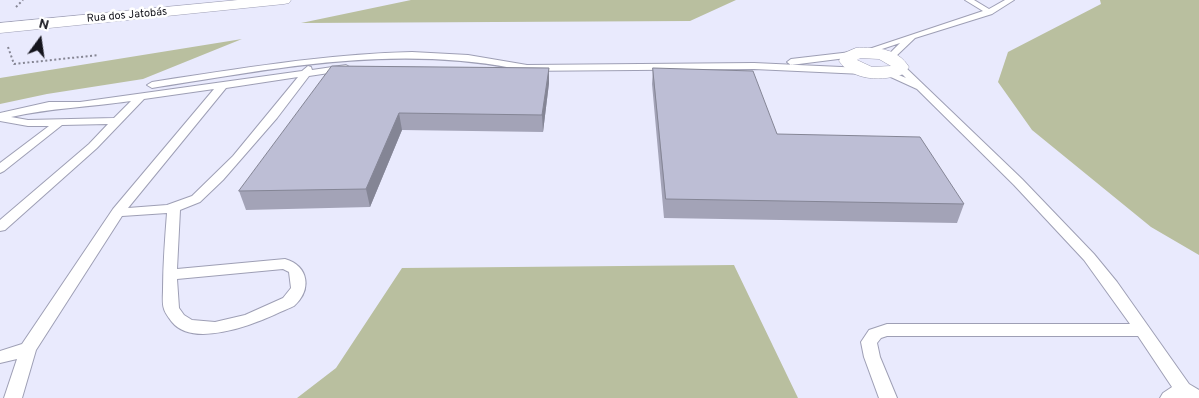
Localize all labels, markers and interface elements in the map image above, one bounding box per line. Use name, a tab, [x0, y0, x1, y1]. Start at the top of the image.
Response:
street label: Rua dos Jatobás	[86, 6, 168, 26]
north arrow	[15, 15, 65, 65]
text: N	[37, 15, 51, 34]

